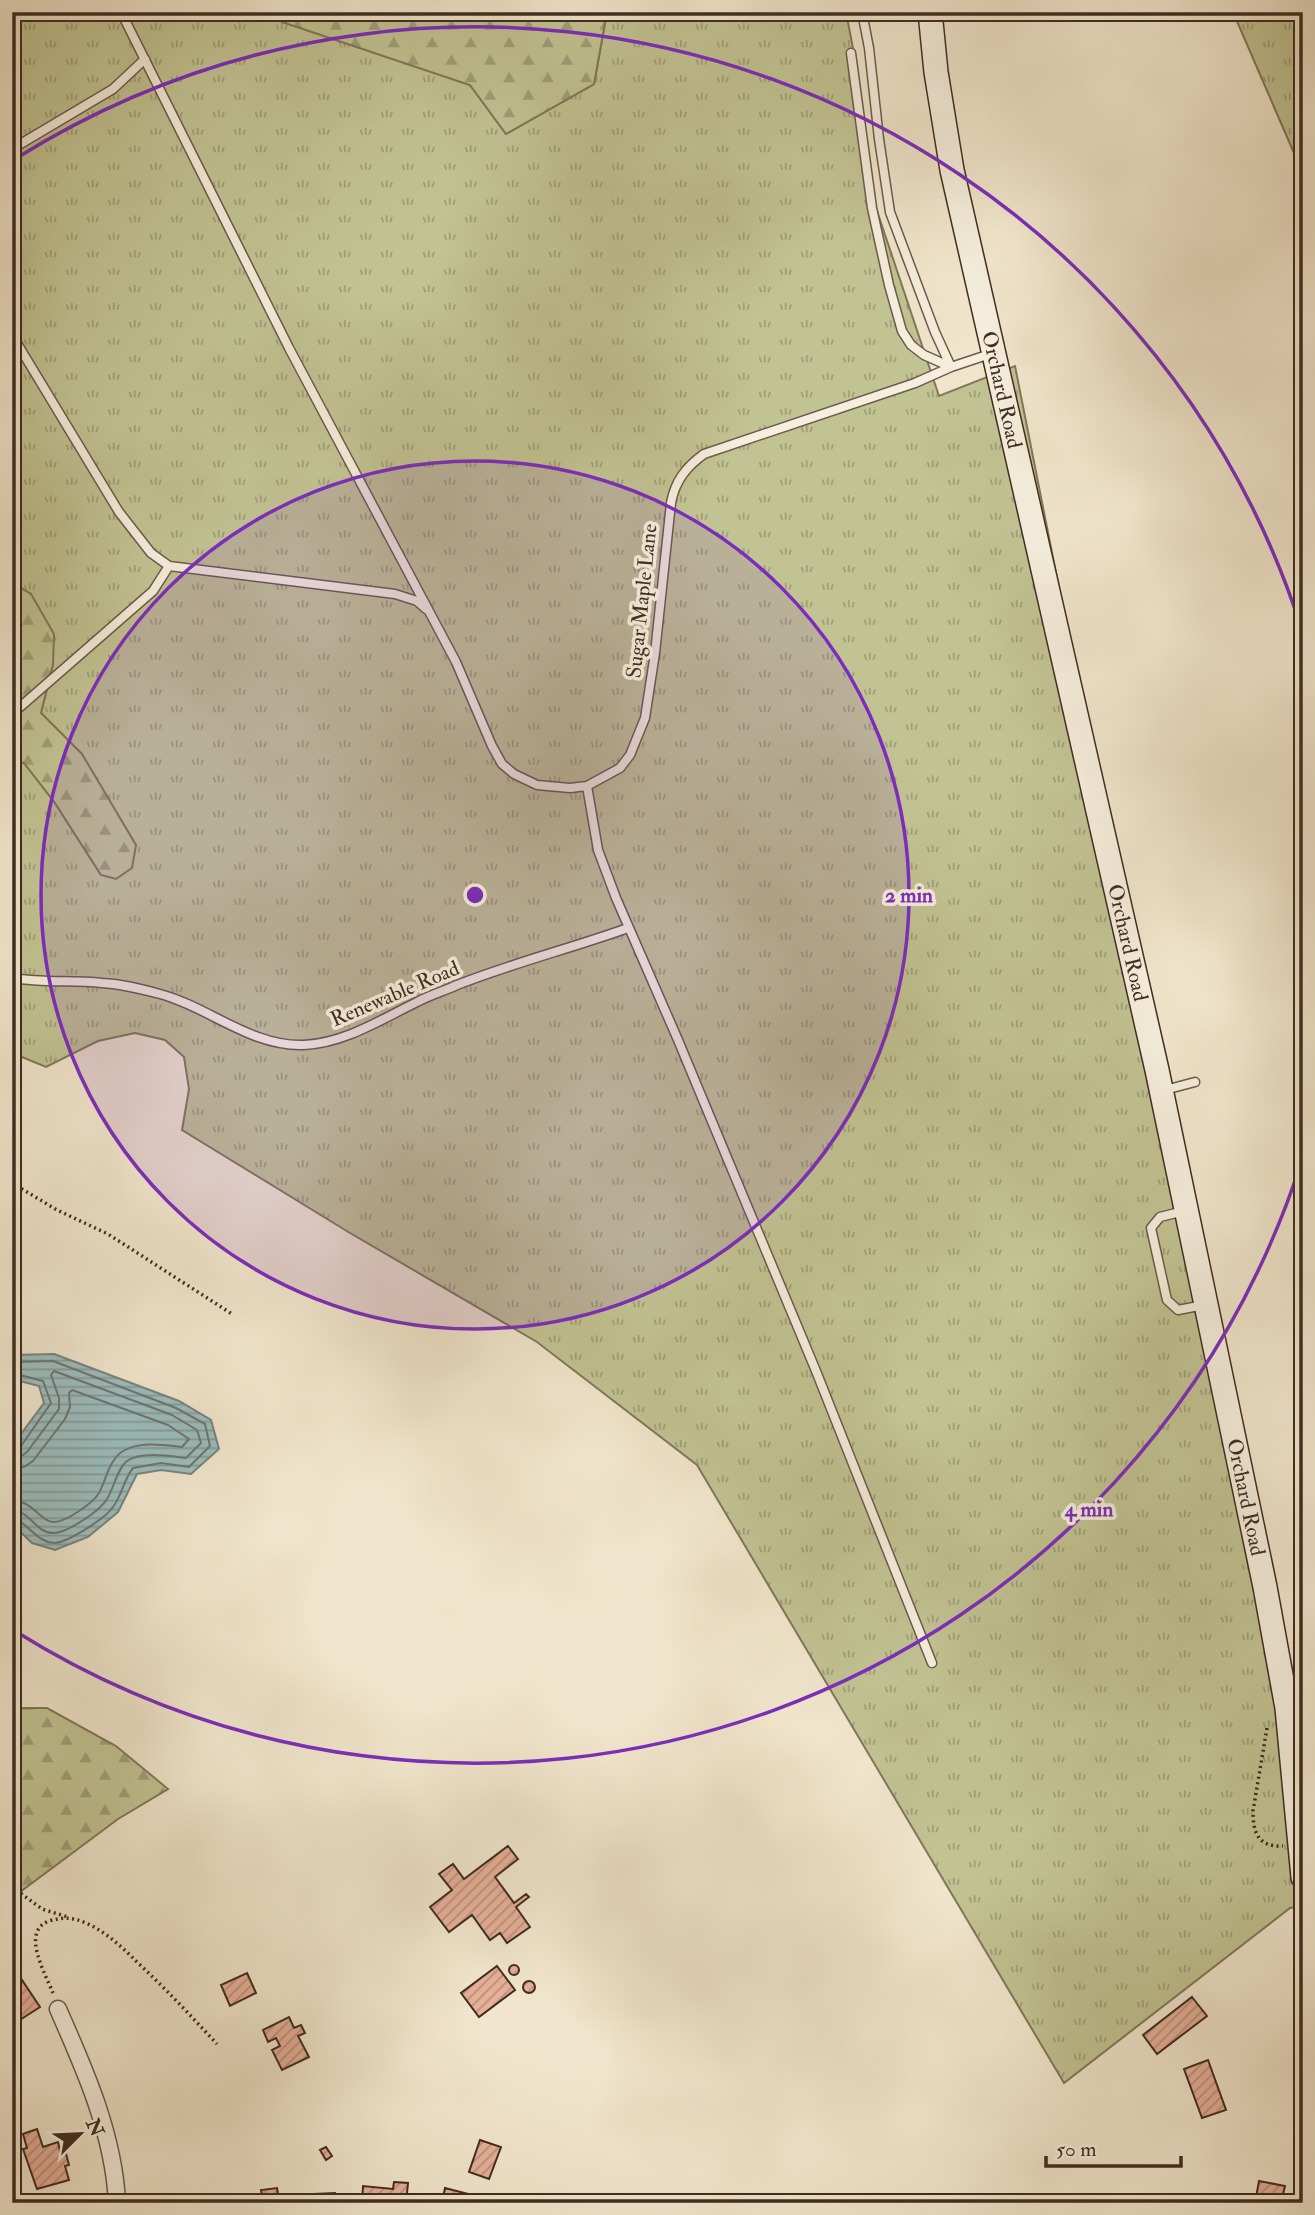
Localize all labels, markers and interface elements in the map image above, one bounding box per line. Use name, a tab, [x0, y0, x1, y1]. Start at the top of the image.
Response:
street label: Orchard Road	[976, 329, 1029, 452]
street label: Sugar Maple Lane	[620, 522, 664, 679]
street label: Orchard Road	[1102, 881, 1155, 1004]
text: 2 min	[885, 882, 933, 909]
centre of rings	[463, 883, 487, 907]
street label: Renewable Road	[327, 954, 464, 1033]
street label: Orchard Road	[1221, 1436, 1272, 1559]
text: 4 min	[1064, 1496, 1113, 1523]
north arrow	[46, 2100, 116, 2170]
text: N	[80, 2114, 109, 2141]
scale bar	[1046, 2124, 1180, 2168]
text: 50 m	[1056, 2136, 1097, 2163]

